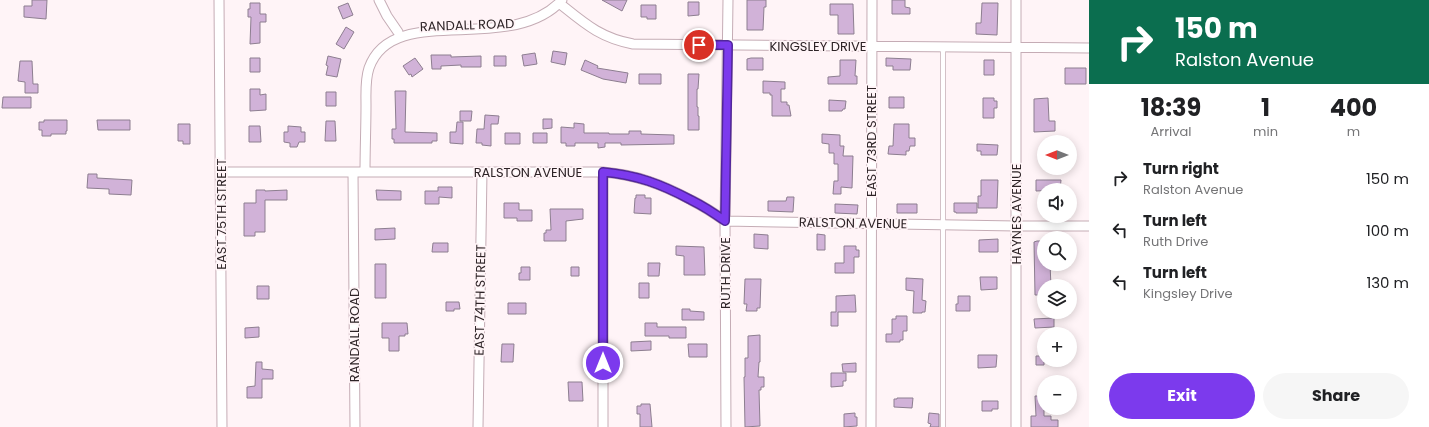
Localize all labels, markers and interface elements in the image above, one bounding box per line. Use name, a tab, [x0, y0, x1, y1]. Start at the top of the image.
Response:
text: 150 m	[1175, 9, 1258, 48]
street label: RANDALL ROAD	[419, 14, 515, 36]
icon: right	[1109, 16, 1161, 68]
pin	[682, 28, 716, 62]
icon: arrive	[688, 34, 710, 56]
street label: KINGSLEY DRIVE	[770, 37, 866, 56]
text: Ralston Avenue	[1175, 47, 1314, 72]
street label: EAST 73RD STREET	[862, 85, 881, 197]
text: 18:39	[1141, 91, 1201, 124]
text: 1	[1261, 91, 1270, 124]
text: 400	[1330, 91, 1377, 124]
text: Arrival	[1151, 122, 1192, 141]
text: min	[1253, 122, 1278, 141]
text: m	[1347, 122, 1360, 141]
north arrow	[1037, 135, 1077, 175]
map controls	[1037, 135, 1077, 415]
street label: EAST 75TH STREET	[212, 158, 231, 270]
text: Turn right	[1143, 158, 1219, 179]
street label: RALSTON AVENUE	[474, 163, 582, 182]
street label: HAYNES AVENUE	[1007, 163, 1026, 265]
icon: right	[1109, 167, 1131, 189]
text: 150 m	[1366, 168, 1409, 189]
text: Ralston Avenue	[1143, 180, 1243, 199]
button: sound	[1037, 183, 1077, 223]
text: Turn left	[1143, 210, 1207, 231]
street label: RALSTON AVENUE	[799, 213, 907, 233]
icon: left	[1109, 219, 1131, 241]
text: 100 m	[1366, 220, 1409, 241]
button: search	[1037, 231, 1077, 271]
text: Ruth Drive	[1143, 232, 1208, 251]
street label: RUTH DRIVE	[716, 237, 735, 309]
street label: EAST 74TH STREET	[470, 244, 490, 356]
text: Turn left	[1143, 262, 1207, 283]
icon: left	[1109, 271, 1131, 293]
text: 130 m	[1366, 272, 1409, 293]
button: layers	[1037, 279, 1077, 319]
text: Kingsley Drive	[1143, 284, 1233, 303]
street label: RANDALL ROAD	[345, 288, 364, 382]
button: +	[1037, 327, 1077, 367]
position arrow	[582, 342, 624, 384]
button: Exit	[1109, 373, 1255, 419]
button: Share	[1263, 373, 1409, 419]
button: −	[1037, 375, 1077, 415]

